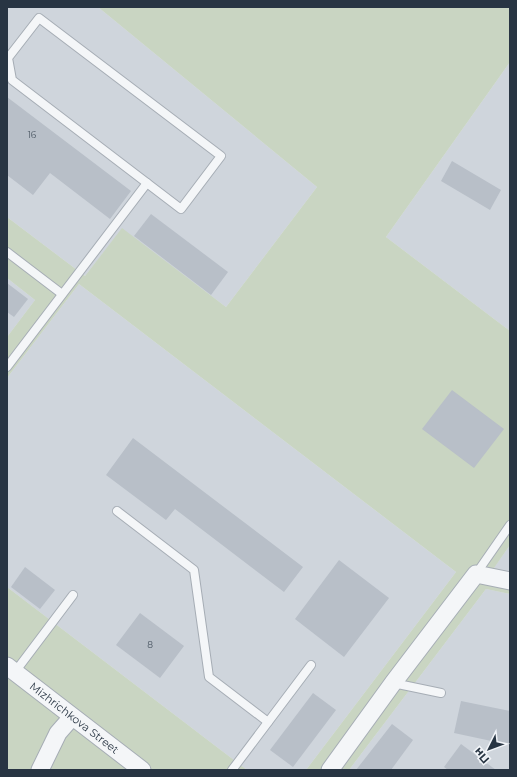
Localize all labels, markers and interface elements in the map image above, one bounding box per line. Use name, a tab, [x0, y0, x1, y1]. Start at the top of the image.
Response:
house number: 16	[28, 129, 37, 140]
house number: 8	[147, 639, 153, 650]
street label: Mizhrichkova Street	[27, 679, 122, 757]
north arrow	[469, 729, 509, 769]
text: Пн	[471, 745, 492, 767]

